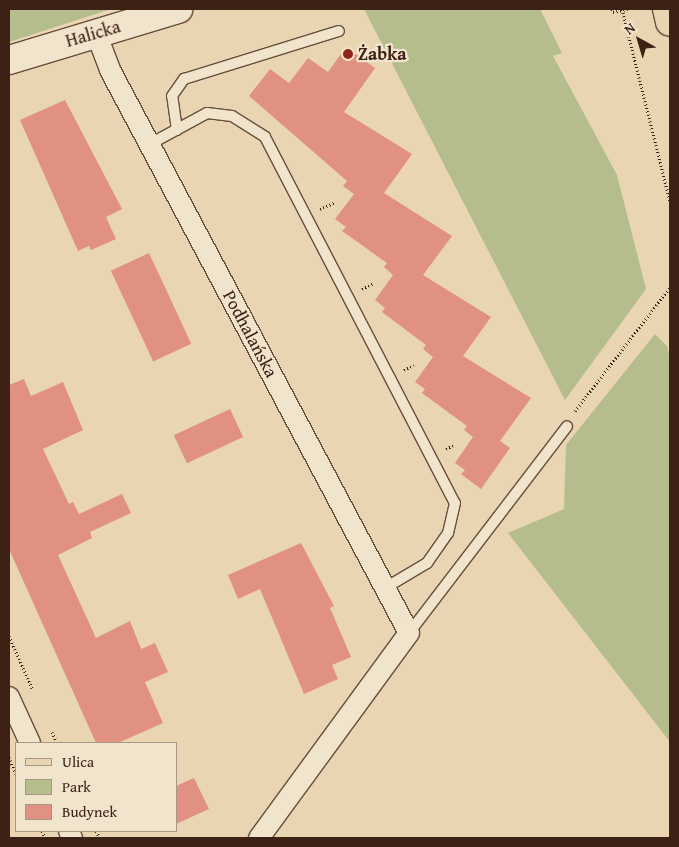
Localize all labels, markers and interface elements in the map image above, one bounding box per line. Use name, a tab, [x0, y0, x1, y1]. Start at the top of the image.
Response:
north arrow	[614, 15, 664, 65]
street label: Halicka	[63, 16, 123, 52]
text: N	[620, 18, 639, 39]
place label: Żabka	[358, 43, 406, 65]
marker: Żabka	[342, 48, 354, 60]
street label: Podhalańska	[218, 287, 282, 381]
legend	[15, 742, 178, 832]
text: Ulica	[62, 751, 94, 772]
text: Park	[62, 776, 91, 797]
text: Budynek	[62, 801, 117, 822]

